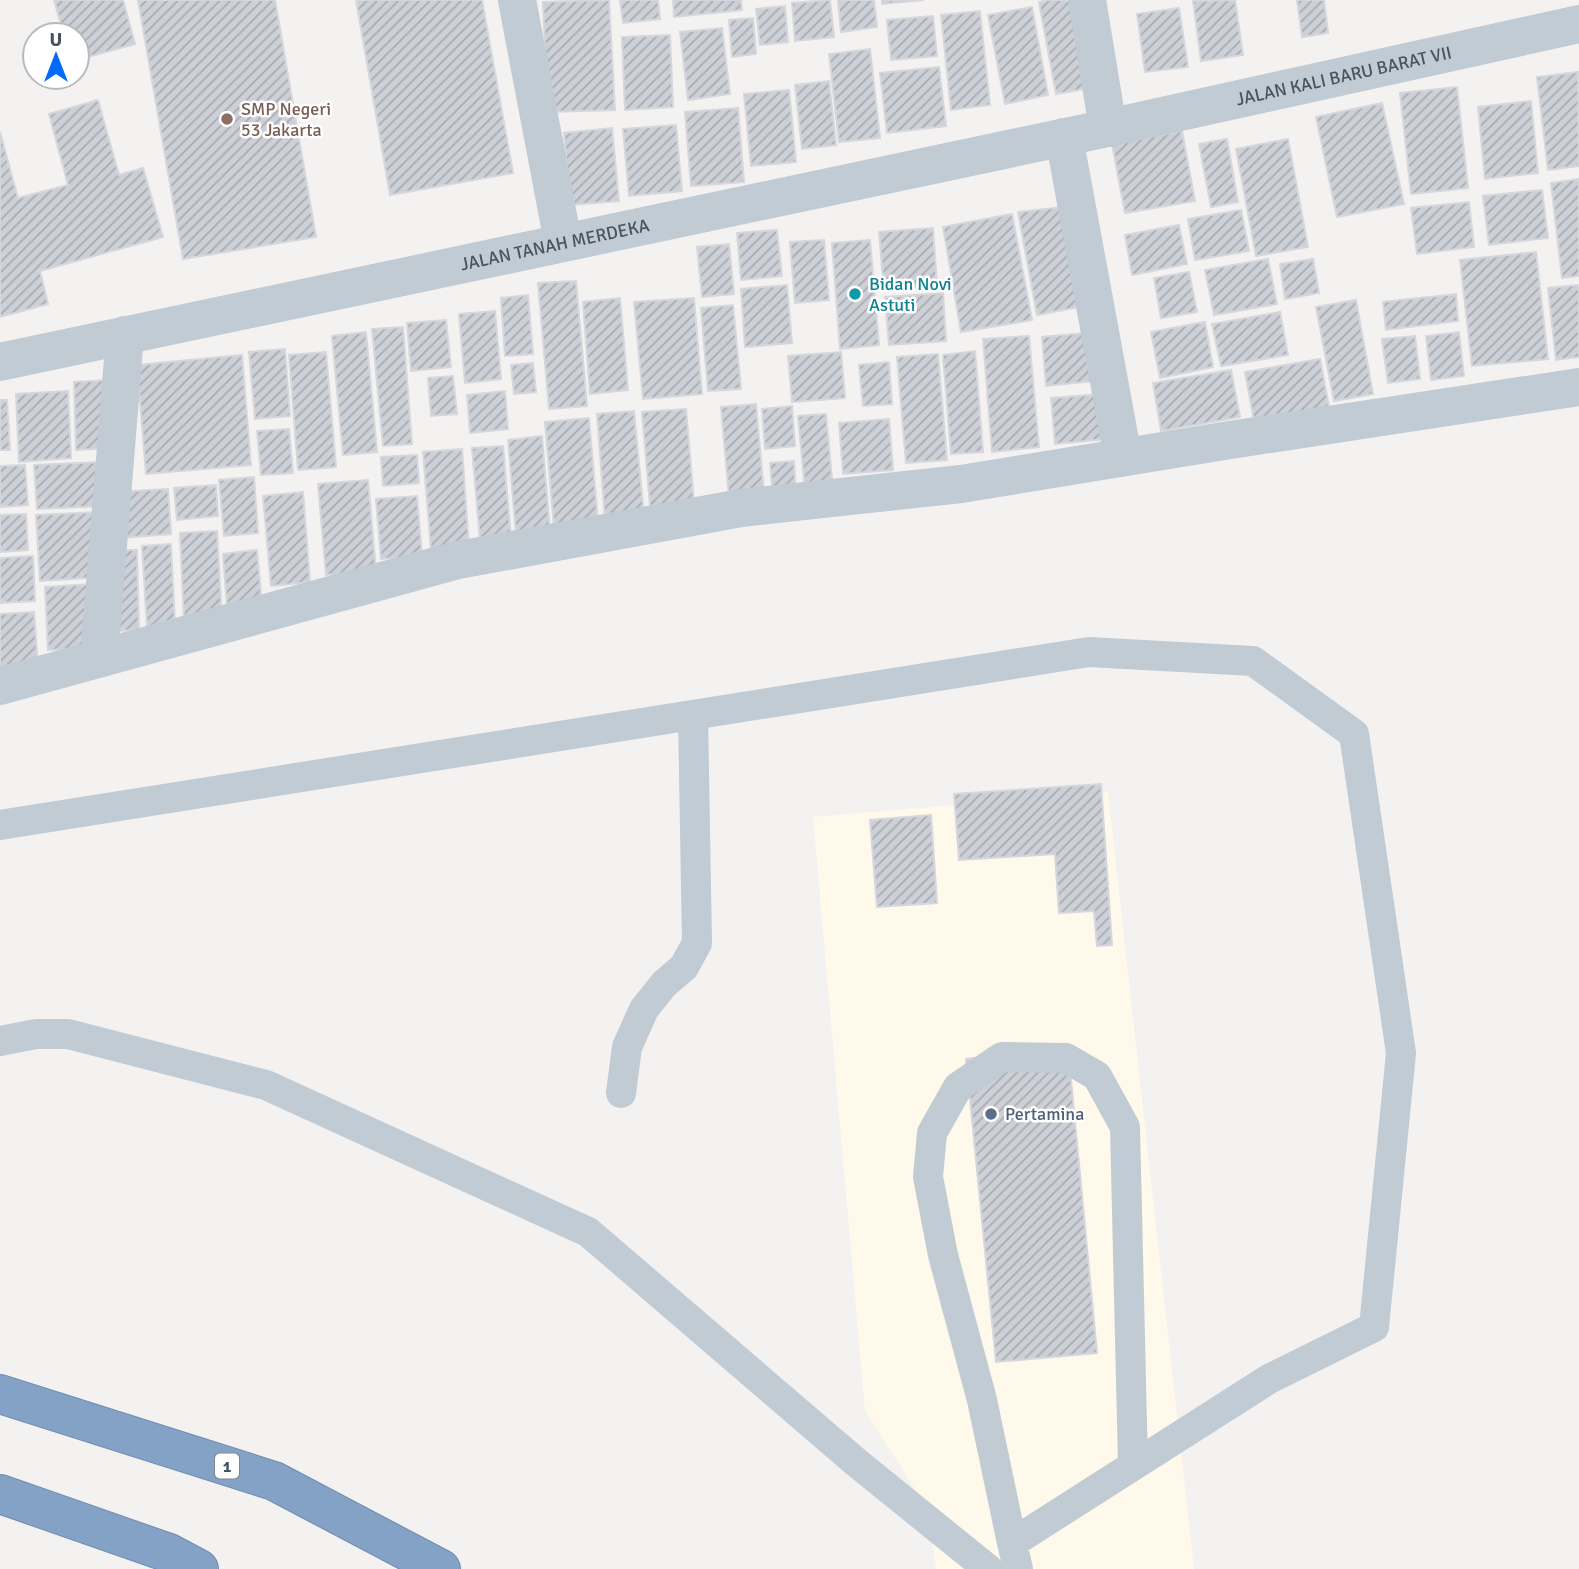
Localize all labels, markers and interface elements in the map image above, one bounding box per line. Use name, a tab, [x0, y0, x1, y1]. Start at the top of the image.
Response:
north arrow	[21, 21, 91, 91]
text: U	[50, 28, 62, 52]
street label: JALAN KALI BARU BARAT VII	[1234, 41, 1454, 110]
place label: SMP Negeri 53 Jakarta	[241, 98, 331, 141]
marker: SMP Negeri 53 Jakarta	[219, 111, 235, 127]
street label: JALAN TANAH MERDEKA	[458, 214, 651, 275]
place label: Bidan Novi Astuti	[869, 273, 951, 316]
marker: Bidan Novi Astuti	[847, 286, 863, 302]
place label: Pertamina	[1005, 1103, 1084, 1125]
marker: Pertamina	[983, 1106, 999, 1122]
road number: 1	[215, 1454, 239, 1478]

